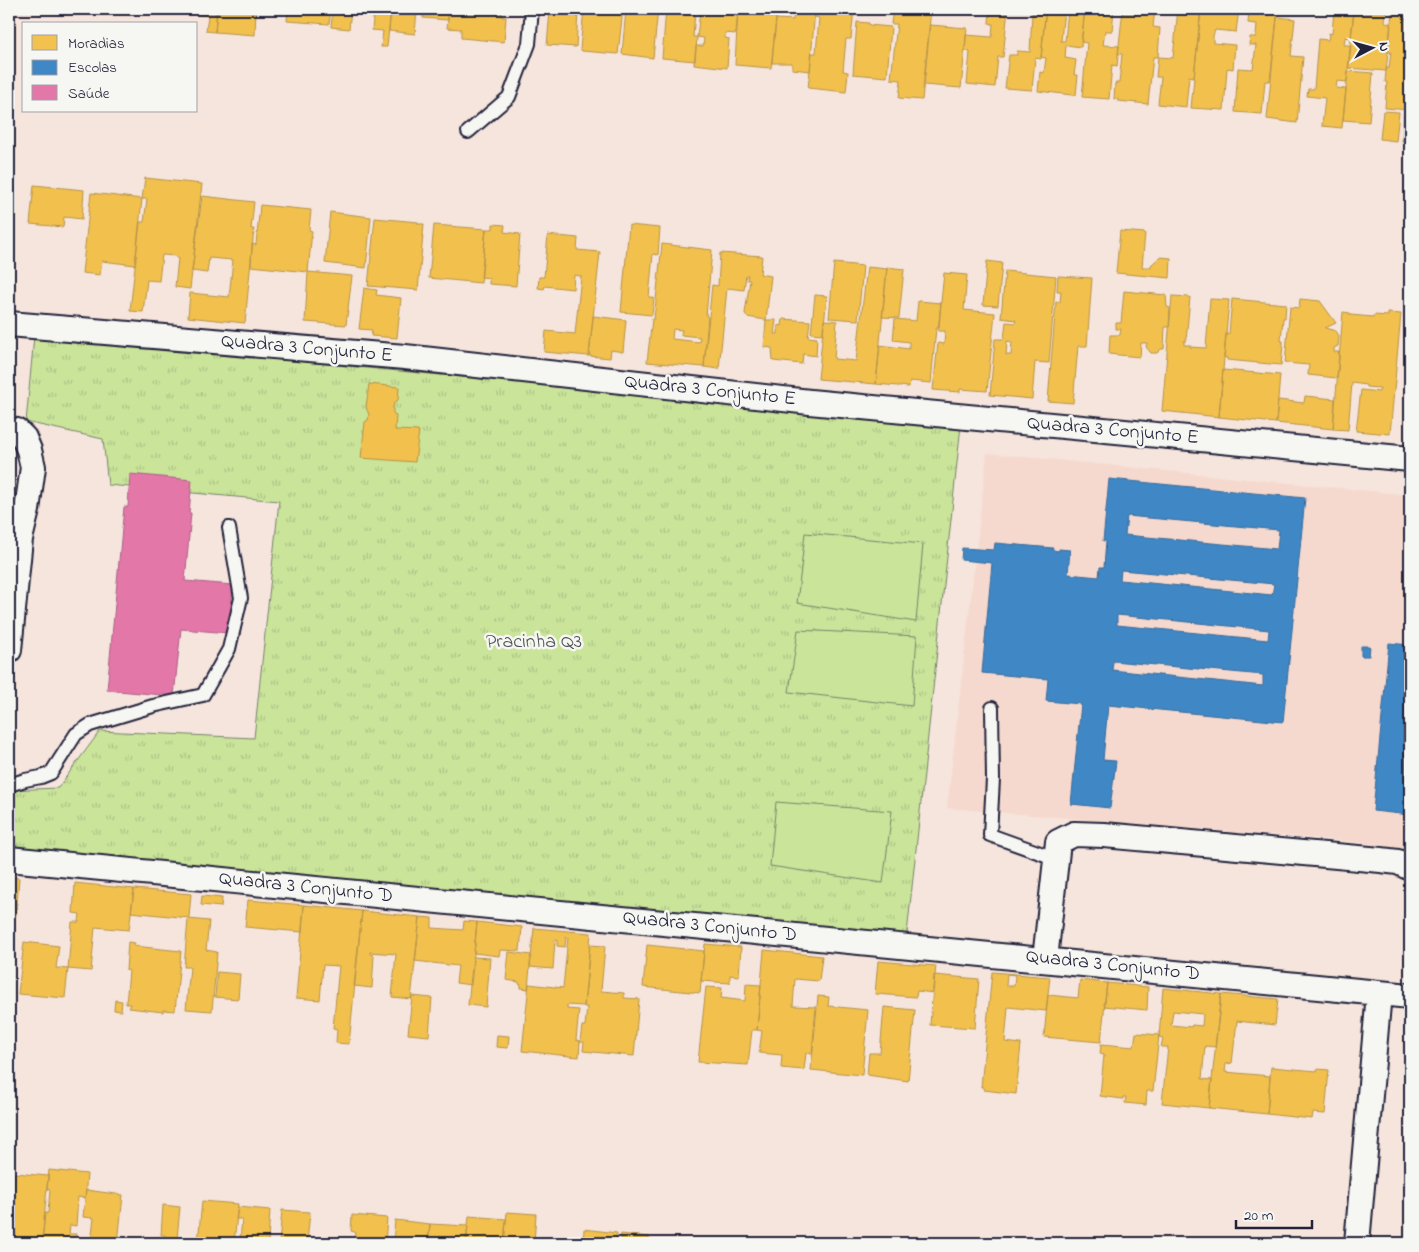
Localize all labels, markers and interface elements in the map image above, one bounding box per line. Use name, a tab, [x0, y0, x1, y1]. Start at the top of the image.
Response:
legend	[22, 22, 198, 112]
north arrow	[1346, 22, 1396, 72]
text: Moradias	[68, 33, 125, 55]
text: N	[1373, 41, 1394, 53]
text: Escolas	[68, 57, 117, 79]
text: Saúde	[68, 83, 110, 105]
street label: Quadra 3 Conjunto E	[220, 327, 394, 371]
street label: Quadra 3 Conjunto E	[623, 368, 797, 414]
street label: Quadra 3 Conjunto E	[1026, 409, 1200, 453]
park label: Pracinha Q3	[486, 628, 582, 657]
street label: Quadra 3 Conjunto D	[218, 864, 394, 912]
street label: Quadra 3 Conjunto D	[622, 903, 798, 951]
street label: Quadra 3 Conjunto D	[1025, 942, 1201, 990]
scale bar	[1236, 1197, 1313, 1229]
text: 20 m	[1244, 1205, 1274, 1227]

